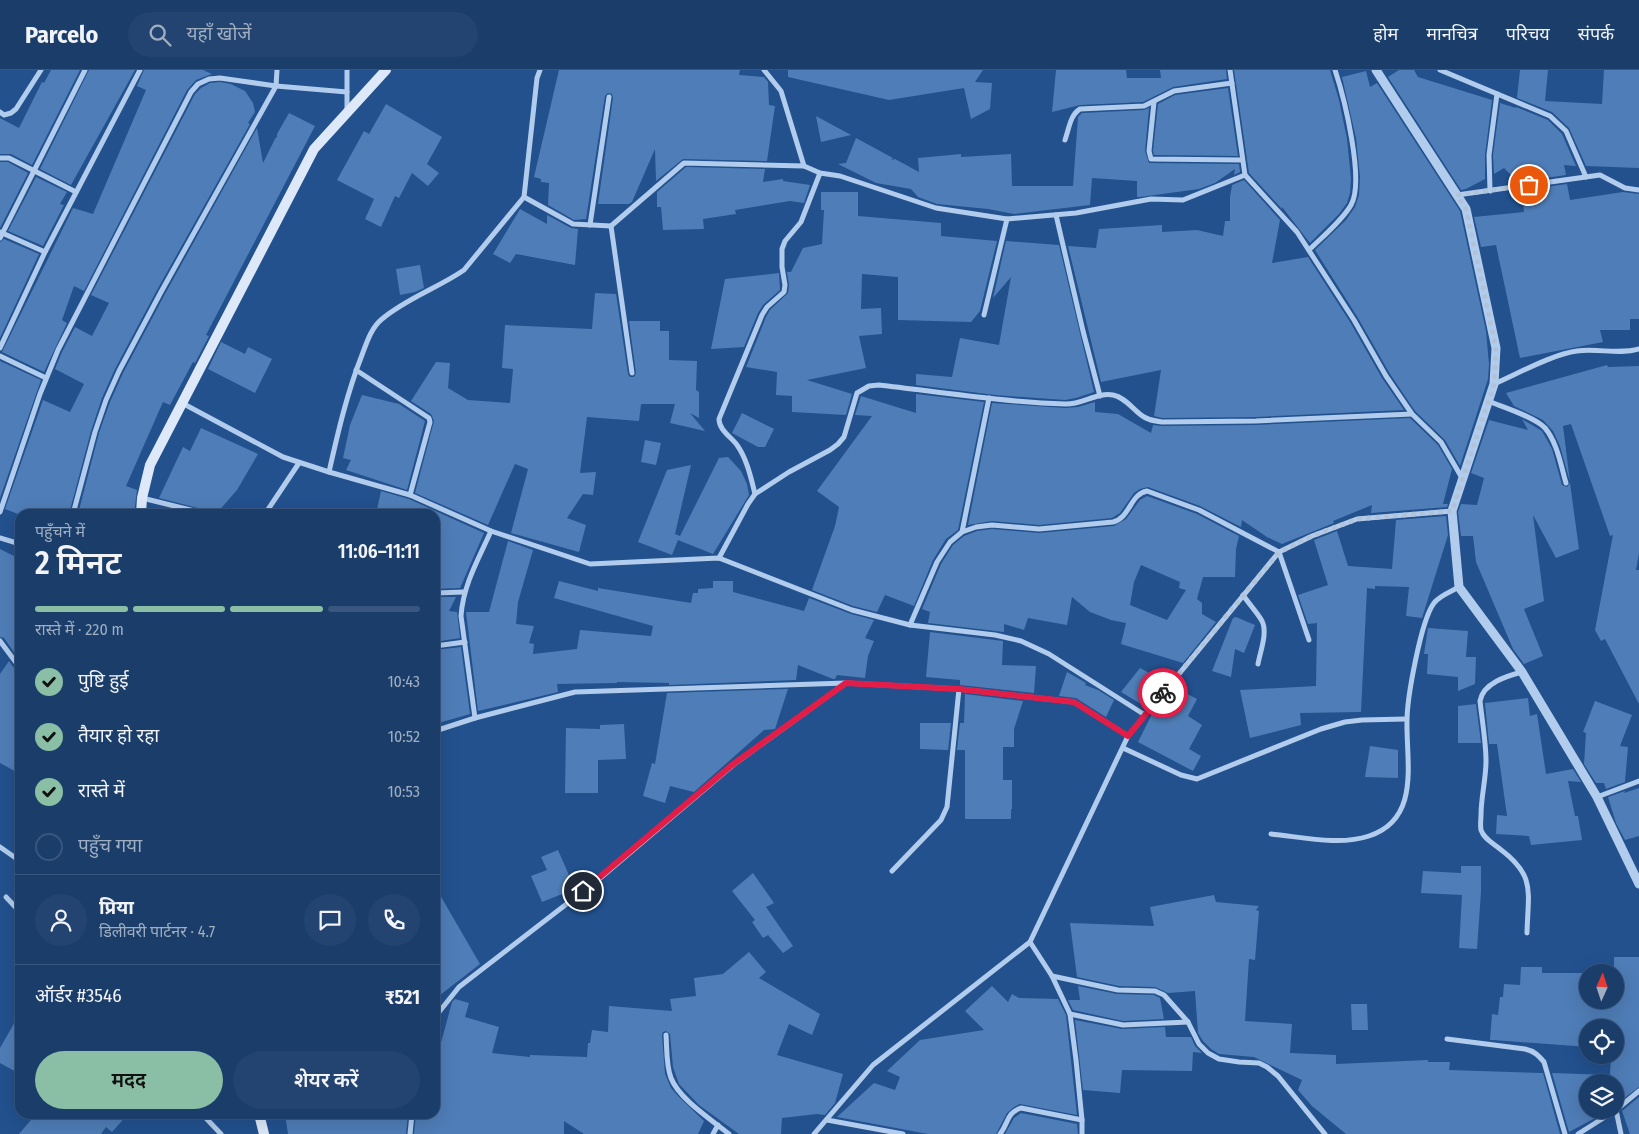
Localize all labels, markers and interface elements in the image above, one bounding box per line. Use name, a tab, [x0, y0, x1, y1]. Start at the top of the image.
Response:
search box	[128, 12, 478, 57]
text: Parcelo	[25, 21, 98, 49]
icon: search	[146, 21, 174, 49]
text: यहाँ खोजें	[186, 22, 251, 45]
text: होम	[1373, 23, 1398, 45]
text: मानचित्र	[1426, 23, 1478, 45]
text: परिचय	[1506, 23, 1550, 45]
text: संपर्क	[1578, 23, 1614, 45]
pin	[1508, 164, 1550, 206]
icon: bag	[1515, 171, 1543, 199]
text: पहुँचने में	[35, 522, 85, 541]
text: 11:06–11:11	[338, 540, 420, 563]
text: 2 मिनट	[35, 544, 122, 582]
text: रास्ते में · 220 m	[35, 620, 124, 639]
icon: check	[35, 668, 63, 696]
courier	[1138, 668, 1188, 718]
text: पुष्टि हुई	[78, 669, 129, 692]
text: 10:43	[387, 672, 420, 691]
icon: bike	[1149, 679, 1177, 707]
icon: check	[35, 723, 63, 751]
text: तैयार हो रहा	[78, 724, 159, 747]
text: 10:52	[388, 727, 420, 746]
icon: check	[35, 778, 63, 806]
text: रास्ते में	[78, 779, 125, 802]
text: 10:53	[388, 782, 420, 801]
text: पहुँच गया	[78, 834, 142, 857]
pin	[562, 870, 604, 912]
icon: home	[569, 877, 597, 905]
button: person	[35, 894, 87, 946]
button: chat	[304, 894, 356, 946]
button: phone	[368, 894, 420, 946]
text: प्रिया	[99, 896, 134, 919]
text: डिलीवरी पार्टनर · 4.7	[99, 922, 215, 941]
north arrow	[1579, 964, 1624, 1009]
map controls	[1579, 964, 1624, 1119]
text: ऑर्डर #3546	[35, 984, 122, 1007]
text: ₹521	[385, 986, 420, 1009]
button: locate	[1579, 1019, 1624, 1064]
button: मदद	[35, 1051, 223, 1109]
button: शेयर करें	[233, 1051, 420, 1109]
button: layers	[1579, 1074, 1624, 1119]

